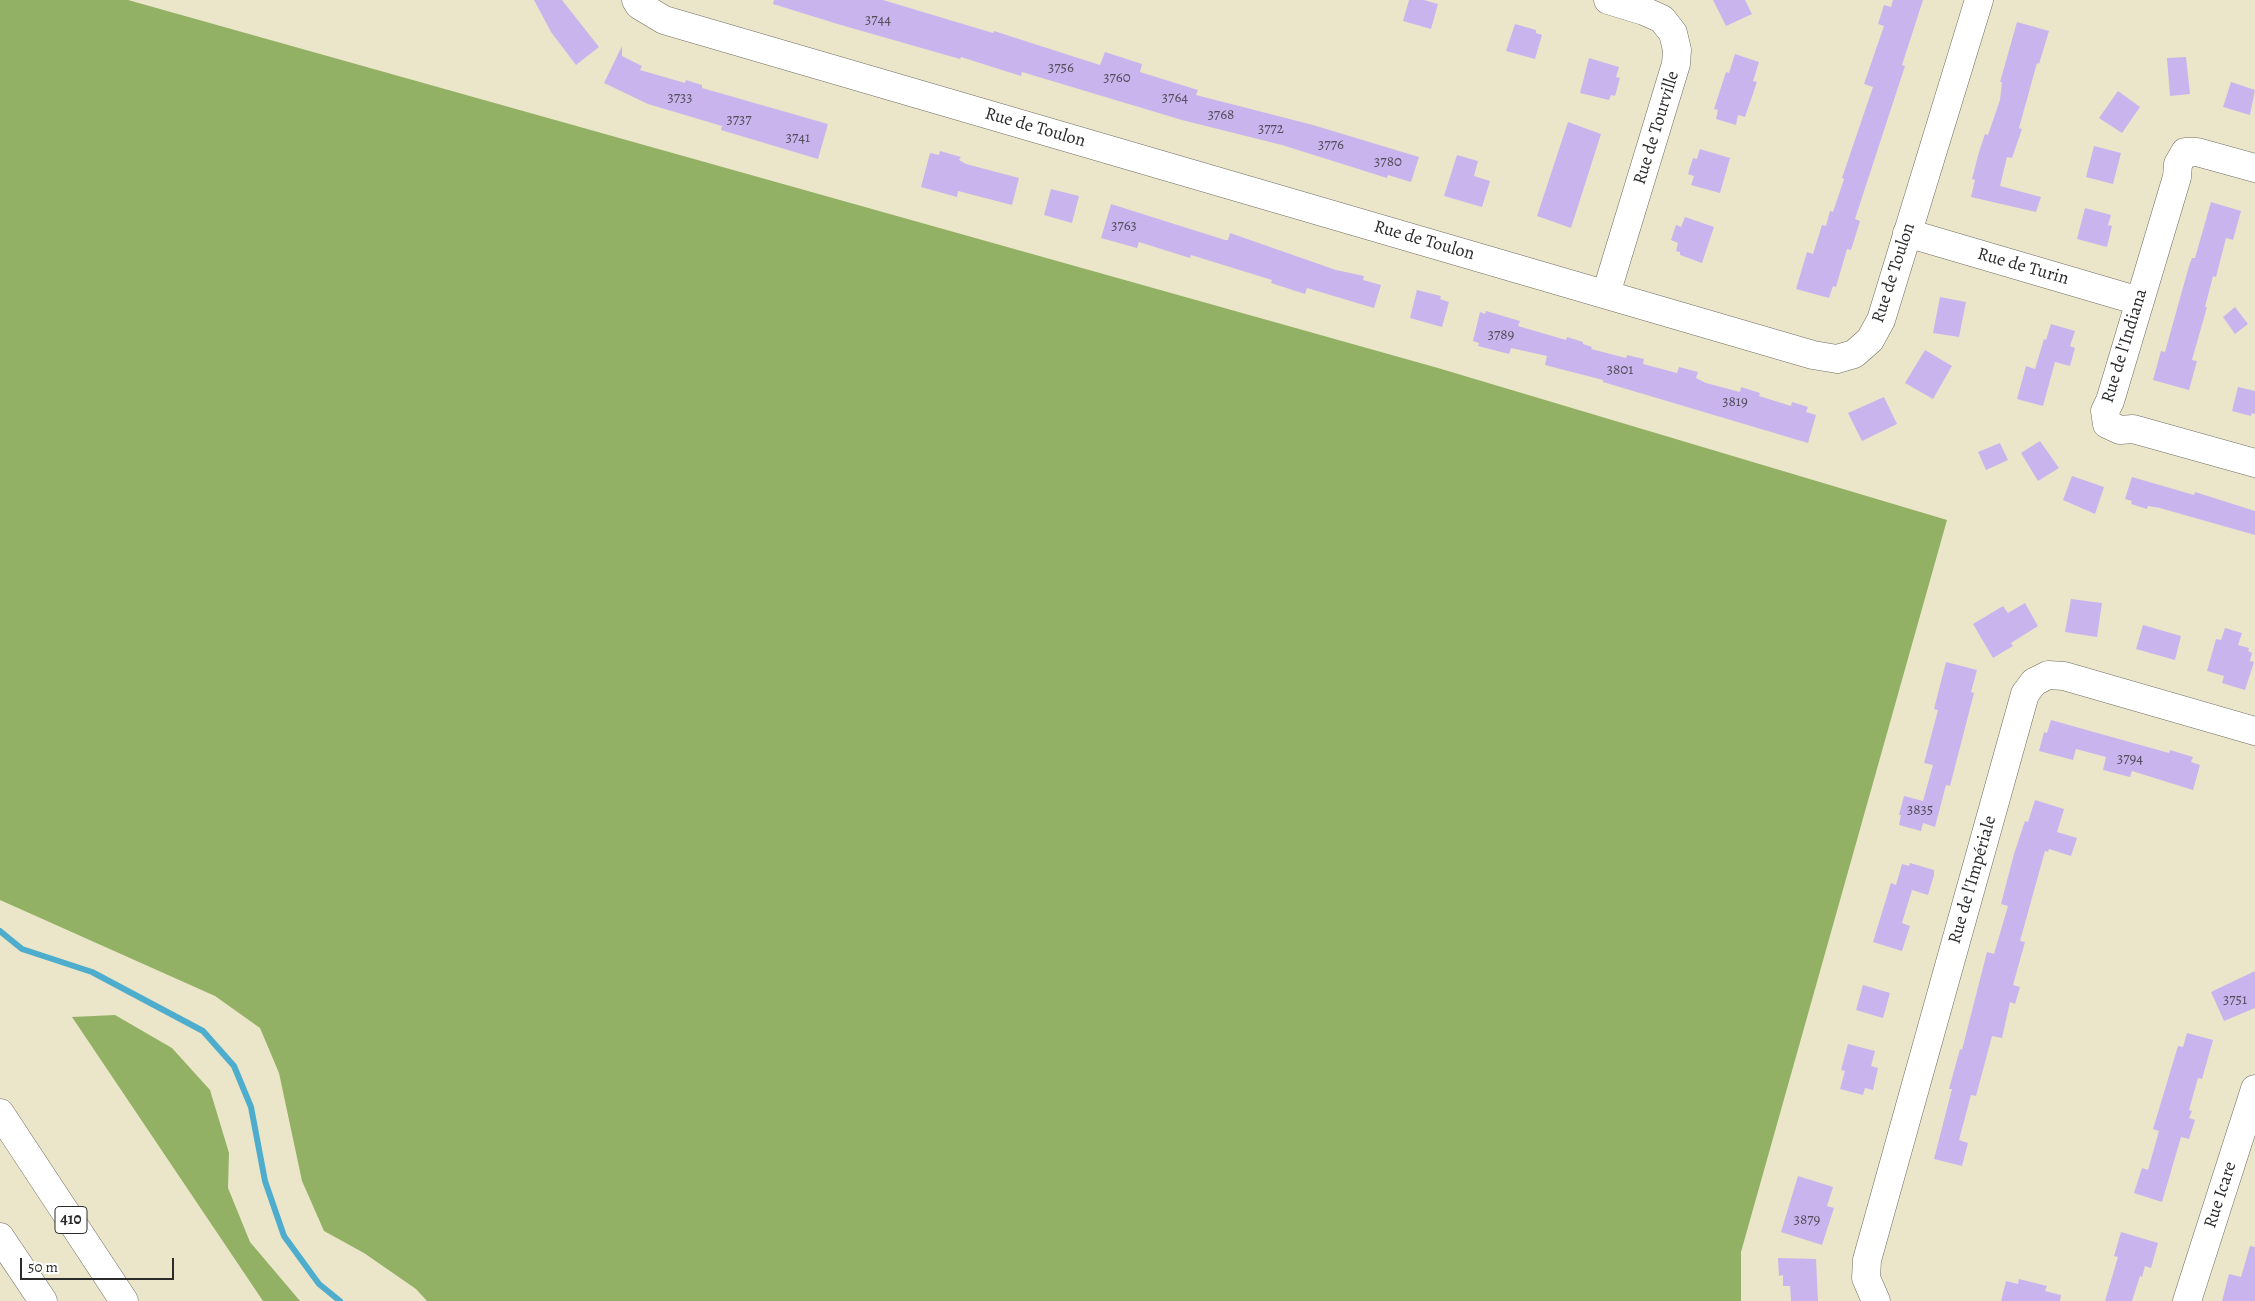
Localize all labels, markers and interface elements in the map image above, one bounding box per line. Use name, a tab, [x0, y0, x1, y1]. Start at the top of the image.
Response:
house number: 3744	[865, 11, 891, 29]
house number: 3756	[1048, 59, 1074, 77]
house number: 3760	[1103, 69, 1131, 87]
street label: Rue de Tourville	[1629, 69, 1685, 187]
house number: 3733	[667, 89, 693, 107]
house number: 3764	[1162, 89, 1188, 107]
street label: Rue de Toulon	[982, 103, 1088, 153]
house number: 3768	[1208, 106, 1234, 124]
house number: 3737	[726, 111, 752, 129]
house number: 3772	[1258, 120, 1284, 138]
house number: 3741	[786, 129, 810, 147]
house number: 3776	[1318, 136, 1344, 154]
house number: 3780	[1374, 153, 1402, 171]
street label: Rue de Toulon	[1371, 216, 1477, 266]
house number: 3763	[1111, 217, 1137, 235]
street label: Rue de Toulon	[1868, 220, 1920, 326]
street label: Rue de Turin	[1975, 244, 2071, 290]
street label: Rue de l'Indiana	[2097, 286, 2153, 406]
house number: 3789	[1488, 326, 1514, 344]
house number: 3801	[1607, 361, 1633, 379]
house number: 3819	[1722, 393, 1748, 411]
house number: 3794	[2117, 750, 2143, 768]
house number: 3835	[1907, 801, 1933, 819]
street label: Rue de l'Impériale	[1944, 813, 2002, 947]
house number: 3751	[2223, 991, 2247, 1009]
street label: Rue Icare	[2200, 1159, 2242, 1231]
road number: 410	[55, 1206, 87, 1234]
house number: 3879	[1794, 1211, 1820, 1229]
scale bar	[22, 1248, 176, 1280]
text: 50 m	[28, 1257, 58, 1277]

